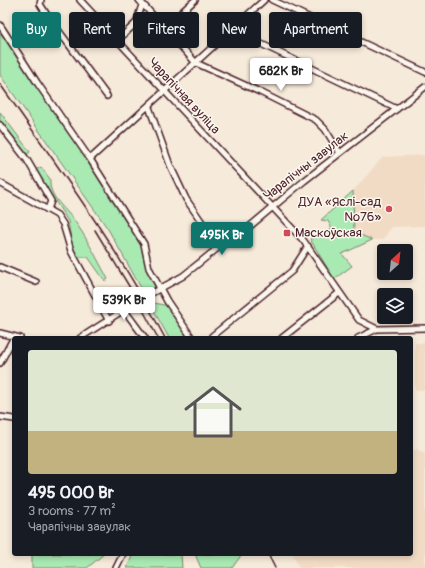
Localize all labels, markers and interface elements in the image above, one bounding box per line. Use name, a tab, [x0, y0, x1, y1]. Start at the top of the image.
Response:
chip: Buy	[12, 12, 61, 48]
chip: Rent	[69, 12, 125, 48]
chip: Filters	[133, 12, 199, 48]
chip: New	[207, 12, 261, 48]
chip: Apartment	[269, 12, 362, 48]
street label: Чарапічная вуліца	[145, 55, 223, 137]
pin: 682K Br	[244, 58, 318, 92]
text: 682K Br	[259, 63, 303, 79]
street label: Чарапічны завулак	[260, 128, 352, 204]
place label: ДУА «Яслі-сад №76»	[297, 194, 381, 225]
marker: ДУА «Яслі-сад №76»	[384, 204, 394, 214]
pin: 495K Br	[185, 222, 259, 256]
place label: Маскоўская	[295, 225, 362, 241]
text: 495K Br	[200, 227, 244, 243]
marker: Маскоўская	[282, 228, 292, 238]
north arrow	[377, 244, 413, 280]
map controls	[377, 244, 413, 324]
pin: 539K Br	[87, 287, 161, 321]
button: layers	[377, 288, 413, 324]
text: 539K Br	[102, 292, 146, 308]
icon: home	[177, 376, 249, 448]
text: 495 000 Br	[28, 482, 114, 503]
text: 3 rooms · 77 m²	[28, 503, 116, 519]
text: Чарапічны завулак	[28, 519, 131, 535]

